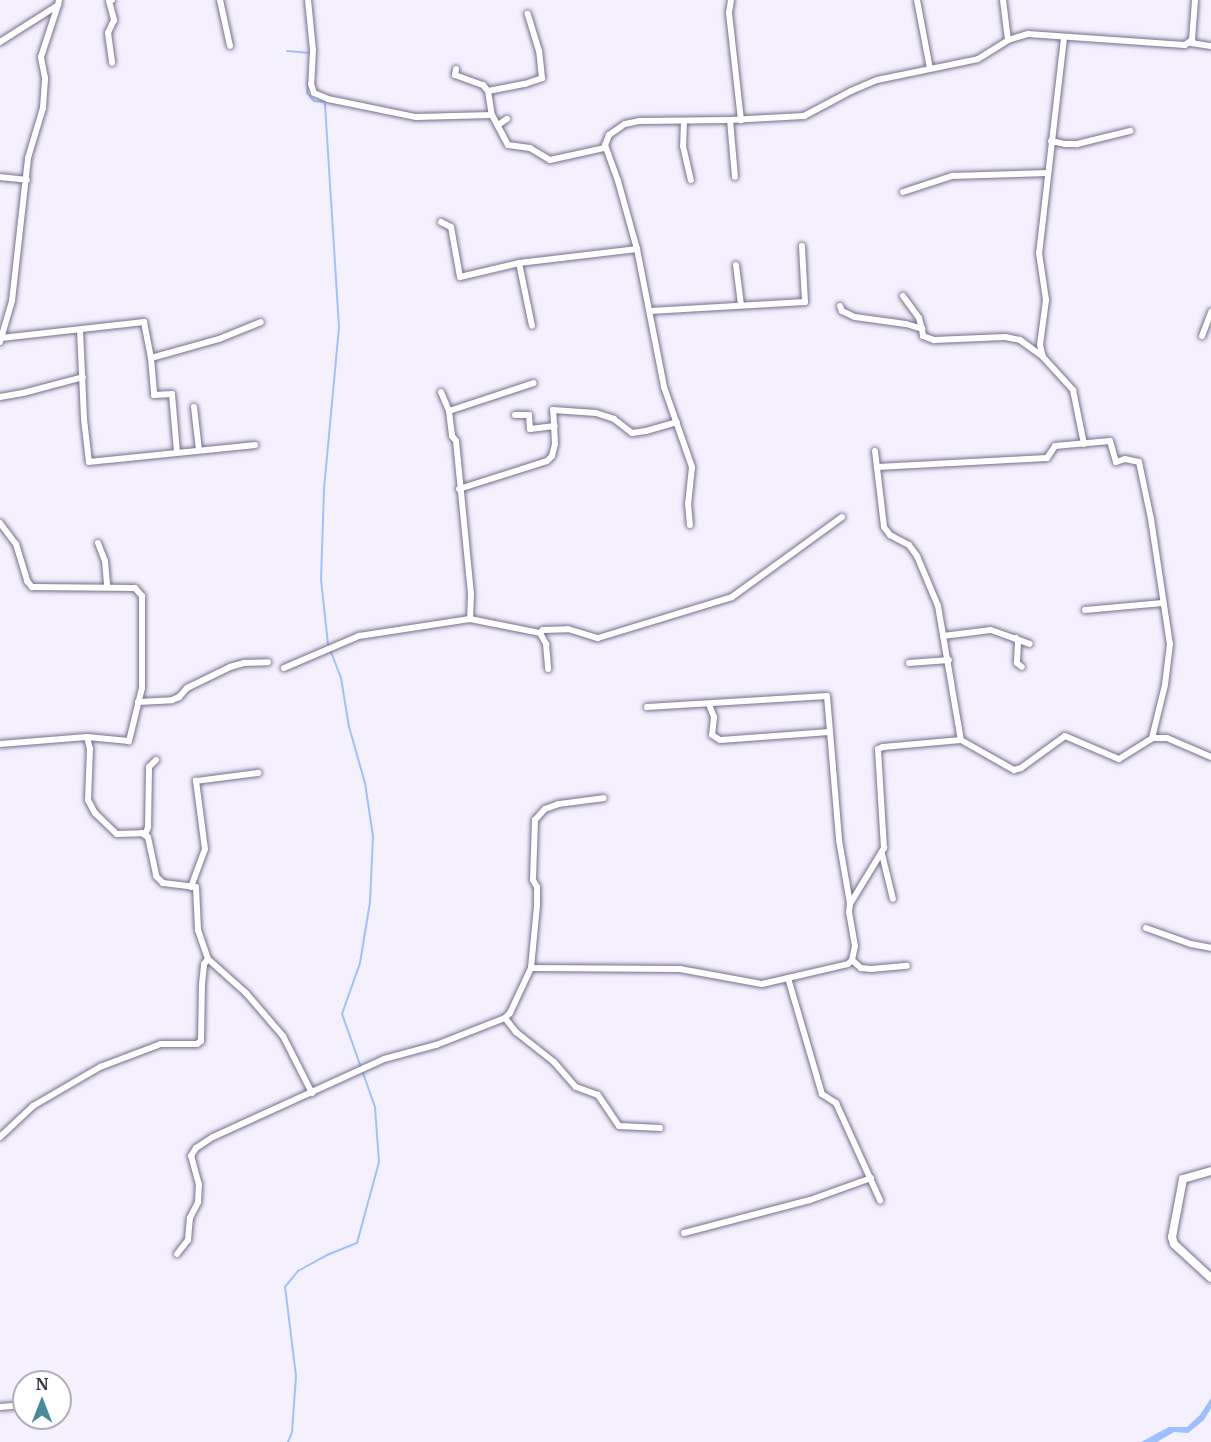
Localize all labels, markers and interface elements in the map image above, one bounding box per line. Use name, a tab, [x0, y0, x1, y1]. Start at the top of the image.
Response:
north arrow	[12, 1370, 72, 1430]
text: N	[36, 1374, 48, 1394]

